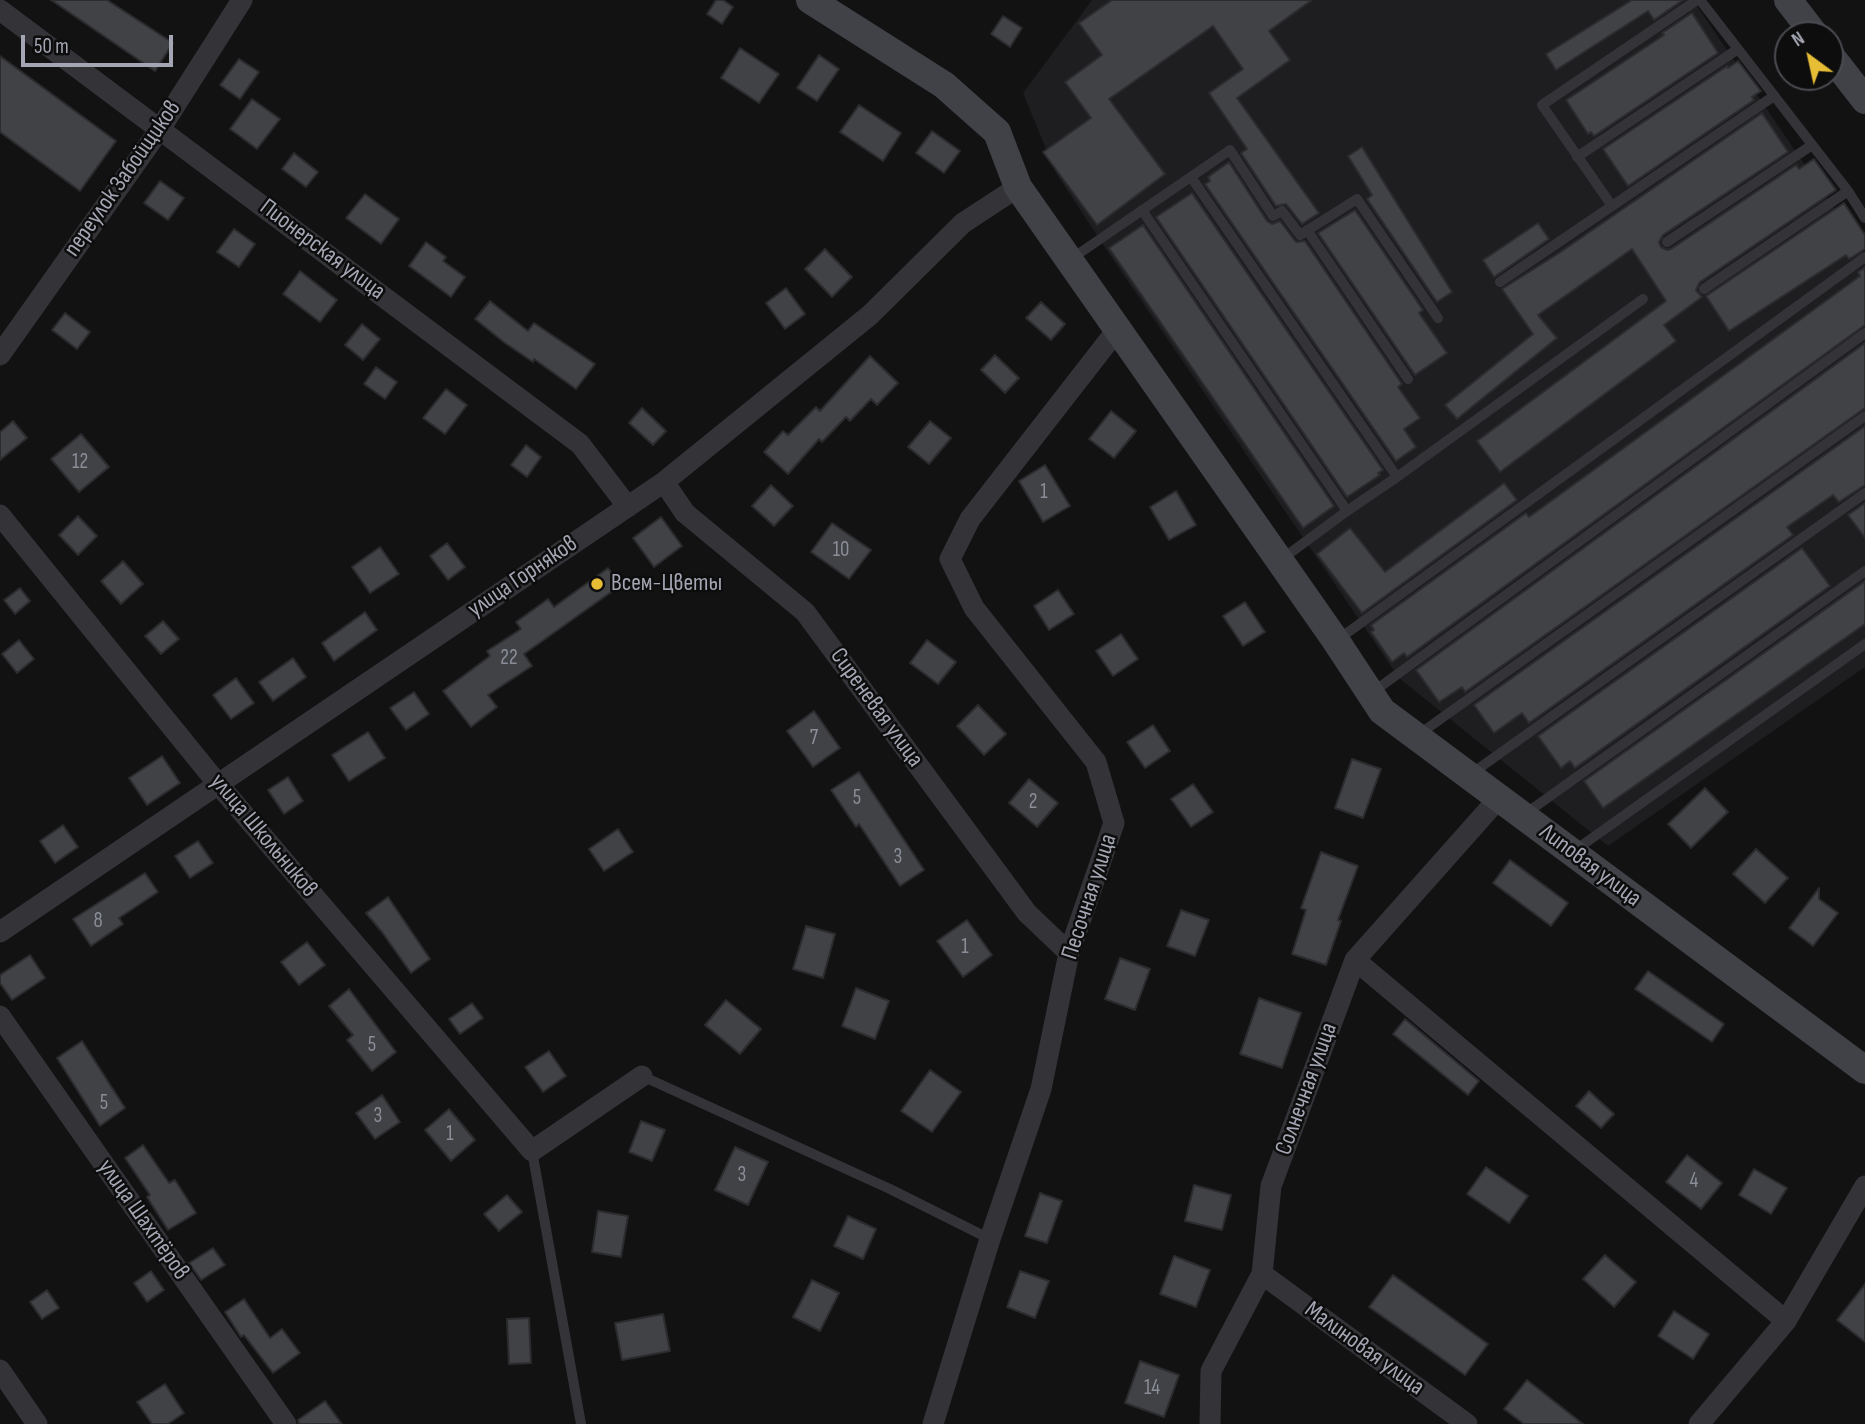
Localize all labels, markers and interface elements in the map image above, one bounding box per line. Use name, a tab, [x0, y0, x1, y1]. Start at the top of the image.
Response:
scale bar	[24, 21, 177, 65]
north arrow	[1774, 21, 1844, 91]
text: N	[1788, 27, 1809, 52]
text: 50 m	[34, 34, 69, 59]
street label: переулок Забойщиков	[58, 95, 188, 263]
street label: Пионерская улица	[254, 193, 390, 307]
house number: 12	[72, 450, 88, 476]
house number: 1	[1040, 480, 1048, 506]
street label: улица Горняков	[463, 530, 583, 624]
house number: 10	[833, 538, 849, 564]
place label: Всем-Цветы	[611, 570, 722, 598]
marker: Всем-Цветы	[589, 576, 605, 592]
street label: Сиреневая улица	[823, 643, 929, 773]
house number: 22	[500, 646, 518, 672]
house number: 7	[810, 726, 818, 752]
street label: улица Школьников	[203, 768, 323, 904]
house number: 5	[853, 786, 861, 812]
house number: 2	[1029, 790, 1037, 816]
street label: Липовая улица	[1534, 818, 1646, 914]
street label: Песочная улица	[1056, 831, 1124, 963]
house number: 3	[894, 845, 902, 871]
house number: 8	[93, 909, 103, 935]
house number: 1	[961, 935, 969, 961]
street label: Солнечная улица	[1270, 1019, 1344, 1159]
house number: 5	[368, 1033, 376, 1059]
house number: 5	[100, 1091, 108, 1117]
house number: 3	[374, 1104, 382, 1130]
house number: 1	[446, 1122, 454, 1148]
street label: улица Шахтёров	[91, 1154, 195, 1286]
house number: 3	[738, 1163, 746, 1189]
house number: 4	[1690, 1169, 1698, 1195]
street label: Малиновая улица	[1298, 1296, 1430, 1402]
house number: 14	[1144, 1376, 1160, 1402]

